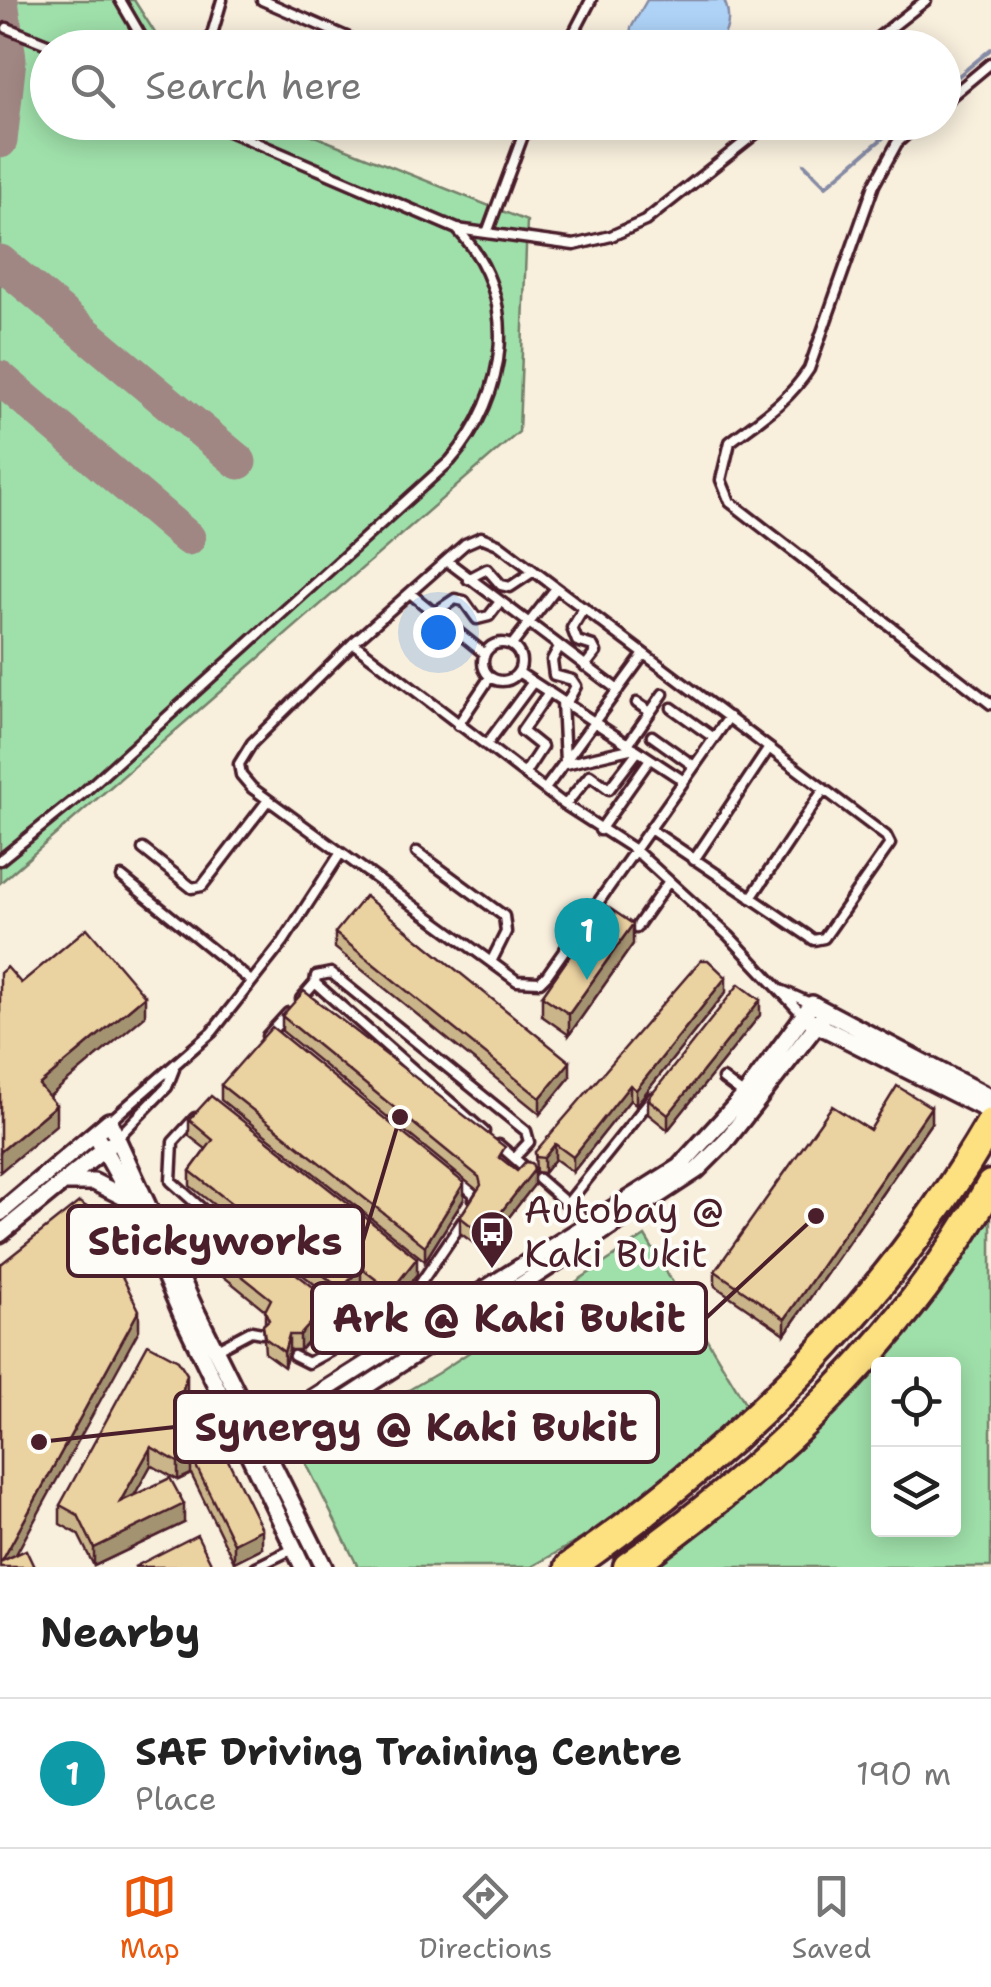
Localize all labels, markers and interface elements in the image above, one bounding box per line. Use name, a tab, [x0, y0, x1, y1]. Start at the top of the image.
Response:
search box	[30, 30, 961, 140]
icon: search	[65, 58, 120, 113]
text: Search here	[145, 60, 362, 111]
your location	[413, 607, 464, 658]
pin: 1	[554, 898, 620, 980]
place label: Autobay @ Kaki Bukit	[524, 1184, 724, 1279]
callout: Stickyworks	[68, 1206, 363, 1276]
bus stop icon: Autobay @ Kaki Bukit	[469, 1209, 515, 1270]
text: Stickyworks	[87, 1214, 343, 1268]
callout: Ark @ Kaki Bukit	[312, 1283, 706, 1353]
text: Ark @ Kaki Bukit	[332, 1291, 686, 1345]
map controls	[871, 1357, 961, 1537]
button: locate	[871, 1357, 961, 1447]
callout: Synergy @ Kaki Bukit	[175, 1392, 658, 1462]
text: Synergy @ Kaki Bukit	[194, 1400, 638, 1454]
button: layers	[871, 1447, 961, 1537]
text: Nearby	[40, 1604, 200, 1660]
text: SAF Driving Training Centre	[135, 1726, 682, 1777]
text: 1	[65, 1752, 80, 1795]
text: 190 m	[856, 1752, 951, 1795]
text: Place	[135, 1777, 217, 1820]
tab: Map	[120, 1869, 180, 1967]
tab: Directions	[419, 1869, 552, 1967]
tab: Saved	[792, 1869, 871, 1967]

